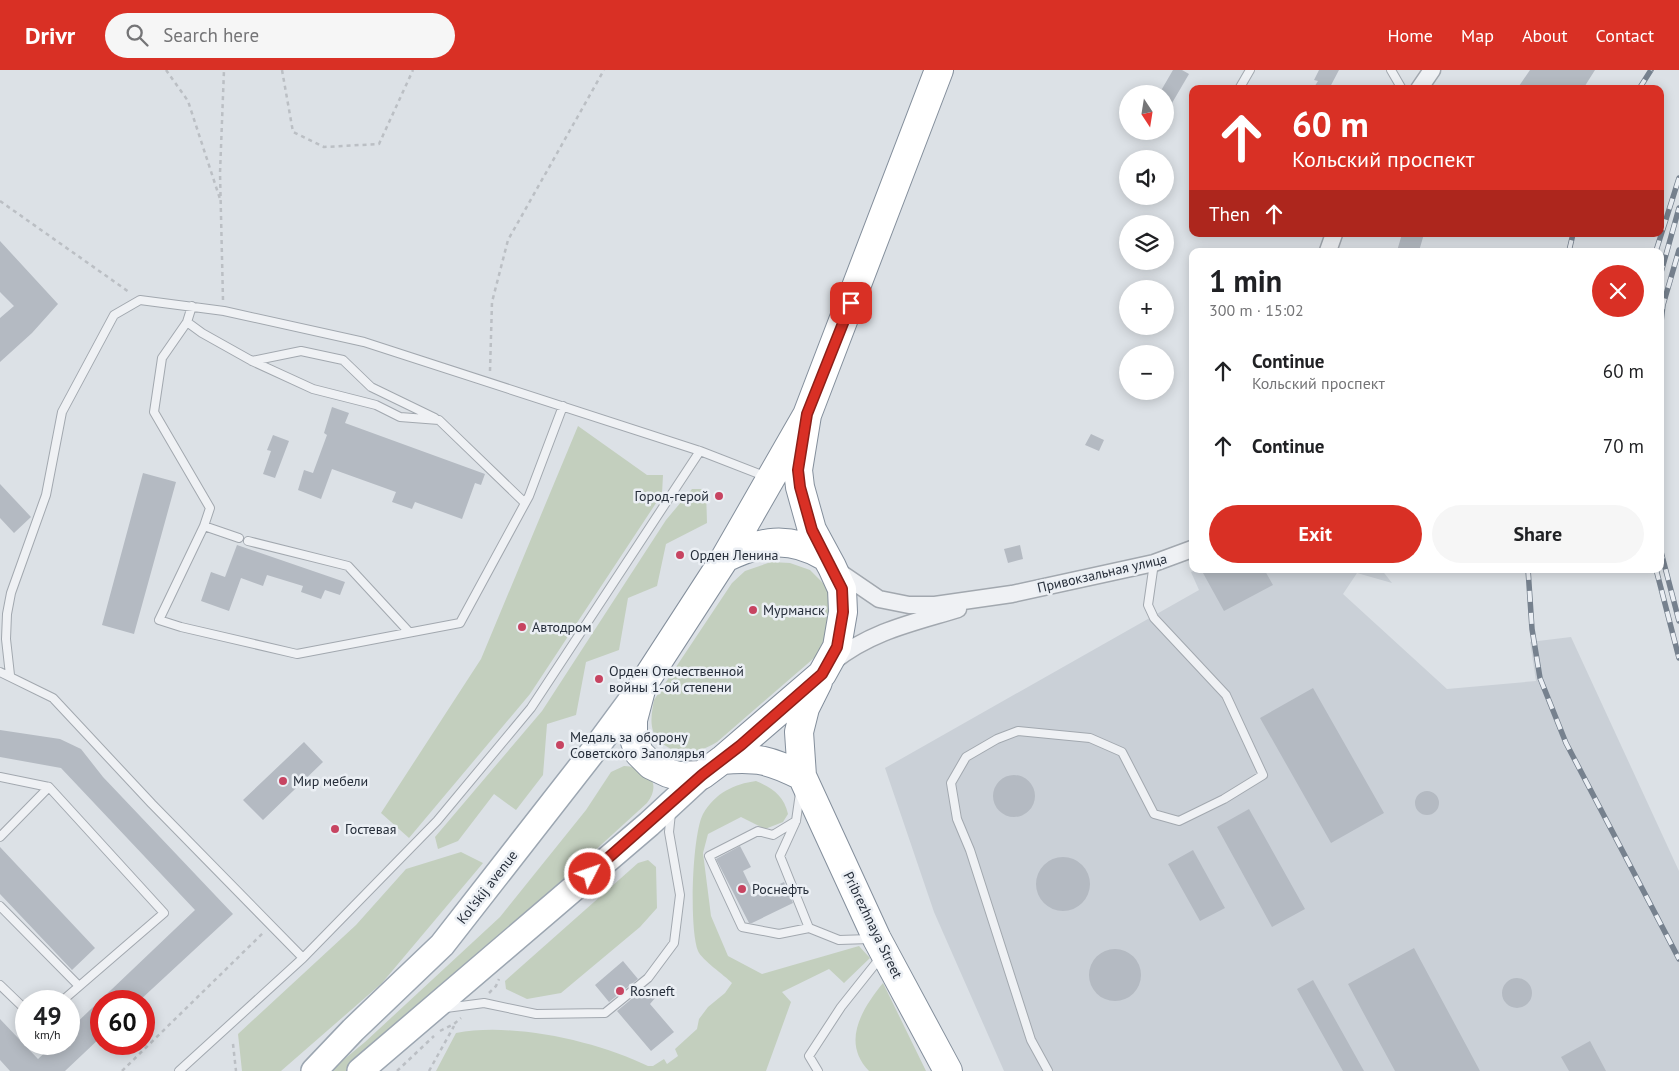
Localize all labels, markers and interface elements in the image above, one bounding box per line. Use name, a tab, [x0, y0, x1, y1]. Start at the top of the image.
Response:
search box	[105, 13, 455, 58]
text: Drivr	[25, 20, 75, 51]
icon: search	[123, 21, 151, 49]
text: Search here	[163, 23, 259, 47]
text: Home	[1387, 24, 1433, 47]
text: Map	[1461, 24, 1494, 47]
text: About	[1522, 24, 1568, 47]
text: Contact	[1596, 24, 1654, 47]
north arrow	[1119, 85, 1174, 140]
map controls	[1119, 85, 1174, 400]
text: 60 m	[1292, 101, 1369, 147]
icon: ahead	[1209, 105, 1274, 170]
text: Кольский проспект	[1292, 145, 1475, 173]
button: sound	[1119, 150, 1174, 205]
icon: ahead	[1260, 200, 1288, 228]
text: Then	[1209, 202, 1250, 226]
button: layers	[1119, 215, 1174, 270]
text: 1 min	[1209, 261, 1282, 300]
button: close	[1592, 265, 1644, 317]
button: +	[1119, 280, 1174, 335]
pin	[830, 282, 872, 324]
icon: arrive	[837, 289, 865, 317]
text: 300 m · 15:02	[1209, 300, 1304, 320]
button: −	[1119, 345, 1174, 400]
text: Continue	[1252, 349, 1324, 373]
icon: ahead	[1209, 357, 1237, 385]
text: 60 m	[1603, 359, 1644, 383]
text: Кольский проспект	[1252, 373, 1385, 393]
icon: ahead	[1209, 432, 1237, 460]
text: Continue	[1252, 434, 1324, 458]
text: 70 m	[1603, 434, 1644, 458]
place label: Город-герой	[634, 487, 709, 505]
marker: Город-герой	[713, 490, 725, 502]
button: Exit	[1209, 505, 1422, 563]
button: Share	[1432, 505, 1644, 563]
place label: Орден Ленина	[690, 546, 779, 564]
marker: Орден Ленина	[674, 549, 686, 561]
street label: Привокзальная улица	[1035, 549, 1169, 597]
place label: Мурманск	[763, 601, 825, 619]
marker: Мурманск	[747, 604, 759, 616]
place label: Автодром	[532, 618, 592, 636]
marker: Автодром	[516, 621, 528, 633]
place label: Орден Отечественной войны 1-ой степени	[609, 662, 744, 696]
marker: Орден Отечественной войны 1-ой степени	[593, 673, 605, 685]
place label: Медаль за оборону Советского Заполярья	[570, 728, 705, 762]
marker: Медаль за оборону Советского Заполярья	[554, 739, 566, 751]
place label: Мир мебели	[293, 772, 368, 790]
marker: Мир мебели	[277, 775, 289, 787]
place label: Гостевая	[345, 820, 396, 838]
marker: Гостевая	[329, 823, 341, 835]
street label: Kol'skij avenue	[453, 847, 521, 927]
position arrow	[563, 847, 615, 899]
street label: Pribrezhnaya Street	[839, 869, 907, 982]
place label: Роснефть	[752, 880, 810, 898]
marker: Роснефть	[736, 883, 748, 895]
place label: Rosneft	[630, 982, 675, 1000]
marker: Rosneft	[614, 985, 626, 997]
speed limit sign: 60	[90, 990, 155, 1055]
text: 49	[33, 1000, 62, 1032]
text: km/h	[34, 1027, 61, 1042]

